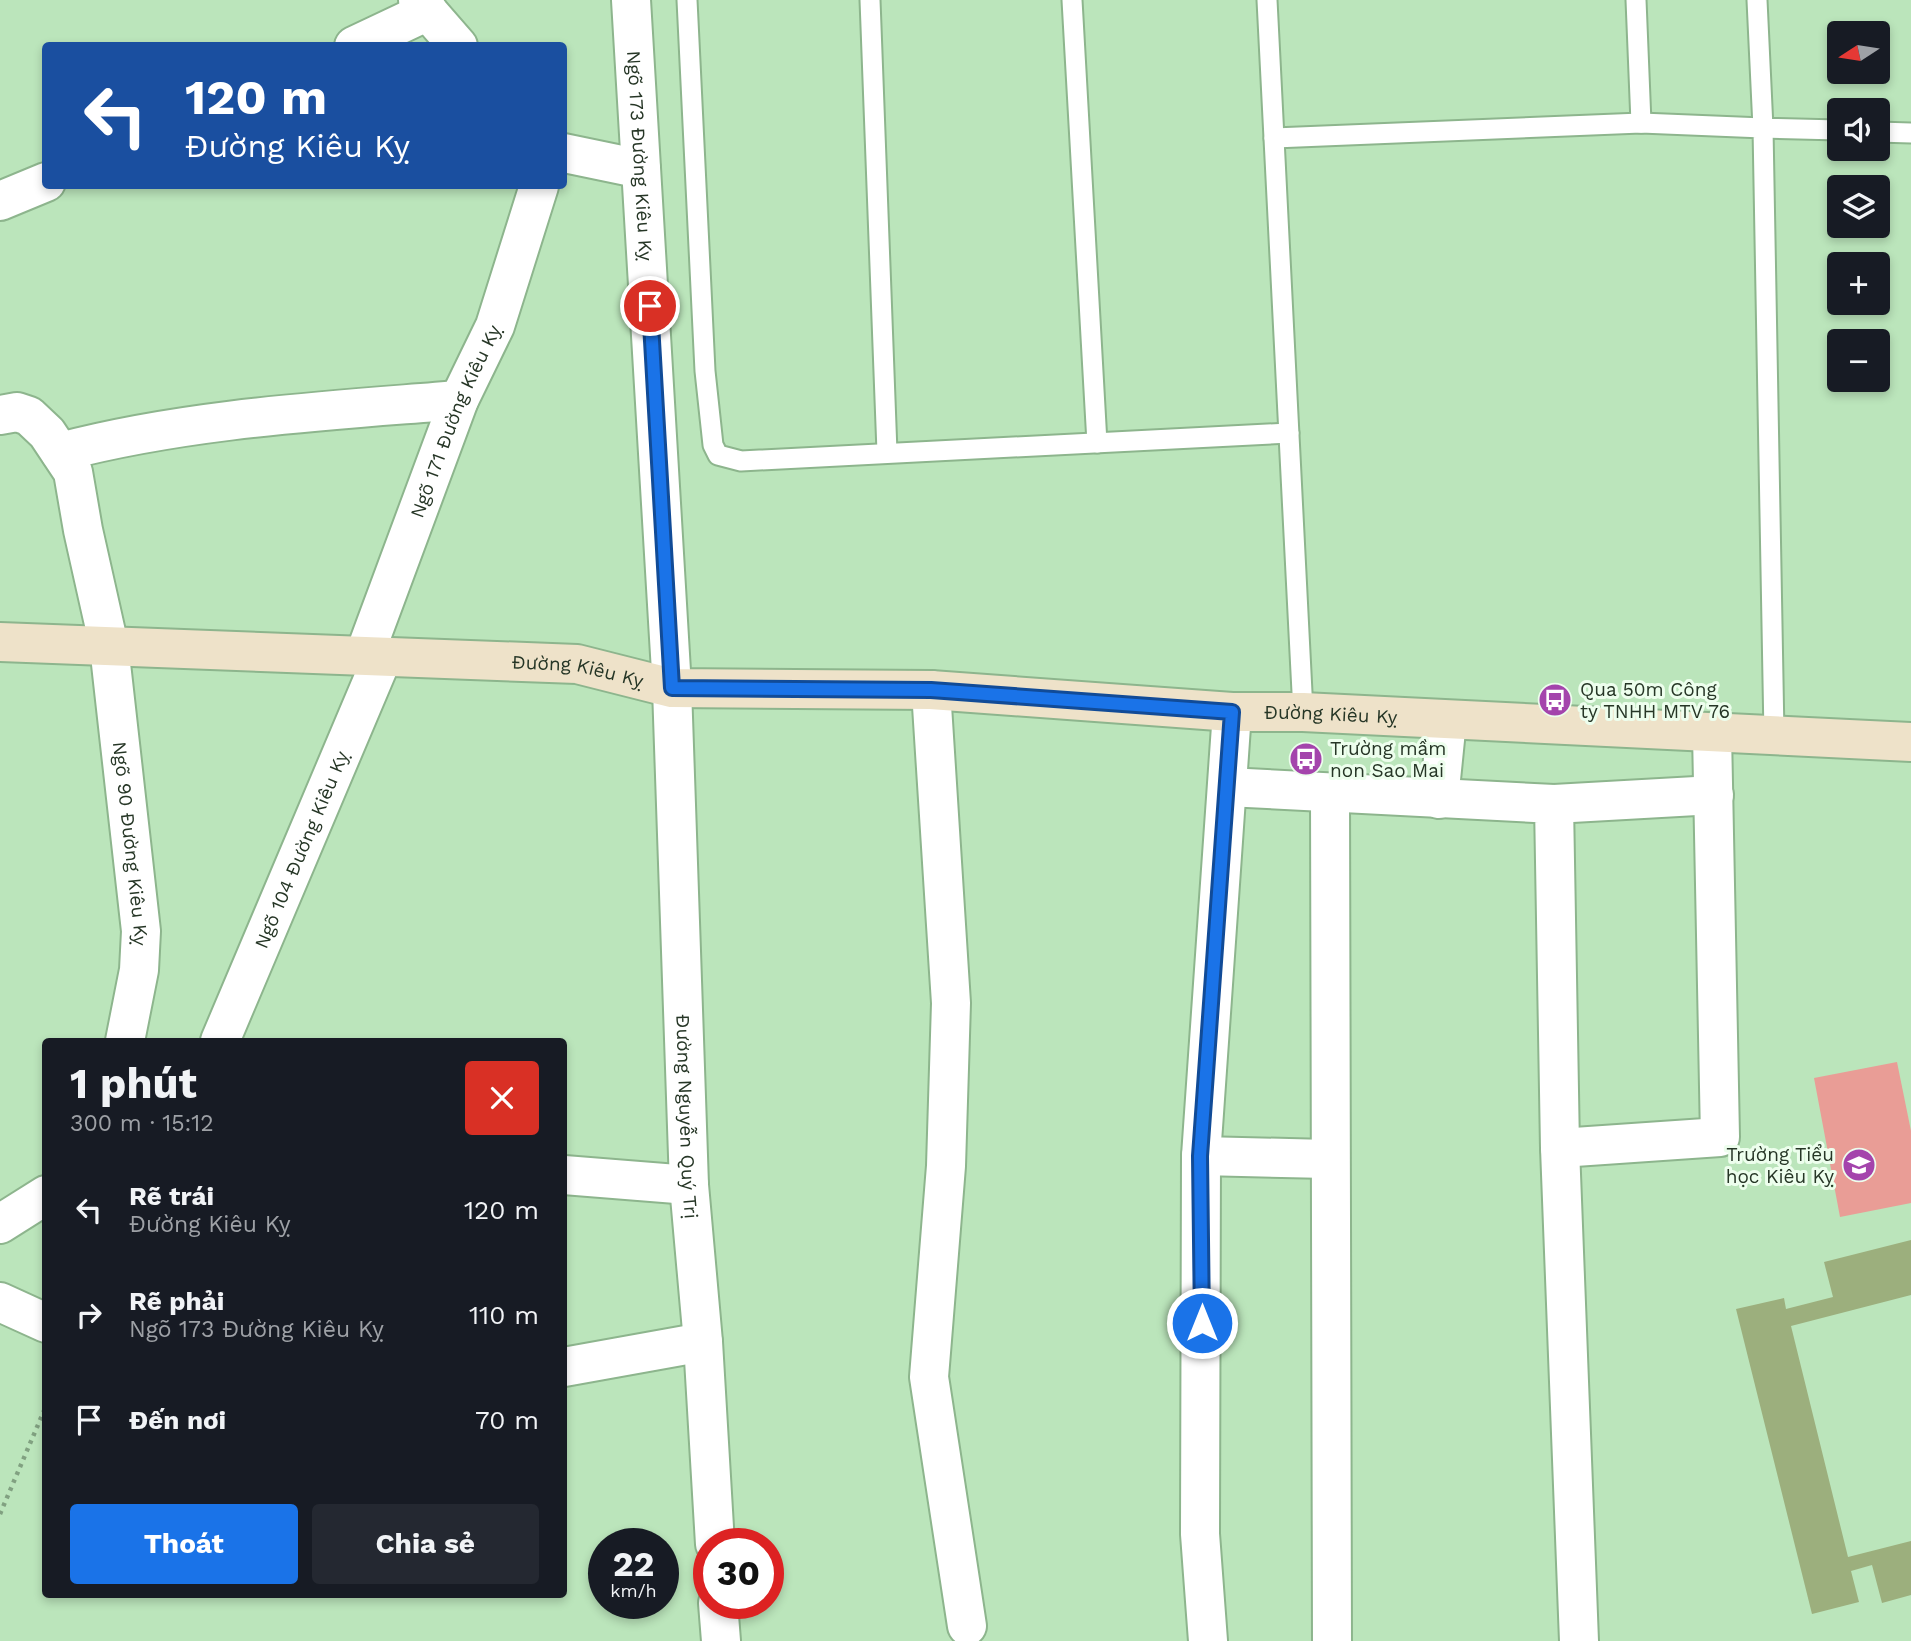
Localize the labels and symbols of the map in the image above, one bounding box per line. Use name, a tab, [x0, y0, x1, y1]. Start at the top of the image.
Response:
north arrow	[1827, 21, 1890, 84]
street label: Ngõ 173 Đường Kiêu Kỵ	[623, 50, 658, 262]
pin	[620, 276, 680, 336]
street label: Ngõ 171 Đường Kiêu Kỵ	[405, 321, 505, 521]
street label: Đường Kiêu Kỵ	[511, 650, 646, 692]
place label: Qua 50m Công ty TNHH MTV 76	[1580, 678, 1730, 723]
bus stop icon: Qua 50m Công ty TNHH MTV 76	[1536, 681, 1574, 719]
street label: Đường Kiêu Kỵ	[1264, 700, 1398, 728]
place label: Trường mầm non Sao Mai	[1330, 737, 1446, 782]
street label: Ngõ 90 Đường Kiêu Kỵ	[108, 740, 153, 946]
bus stop icon: Trường mầm non Sao Mai	[1287, 740, 1325, 778]
street label: Ngõ 104 Đường Kiêu Kỵ	[249, 747, 353, 952]
street label: Đường Nguyễn Quý Trị	[672, 1014, 703, 1220]
place label: Trường Tiểu học Kiêu Kỵ	[1726, 1143, 1834, 1188]
school or university icon: Trường Tiểu học Kiêu Kỵ	[1840, 1146, 1878, 1184]
position arrow	[1165, 1286, 1239, 1360]
speed limit sign: 30	[693, 1528, 784, 1619]

